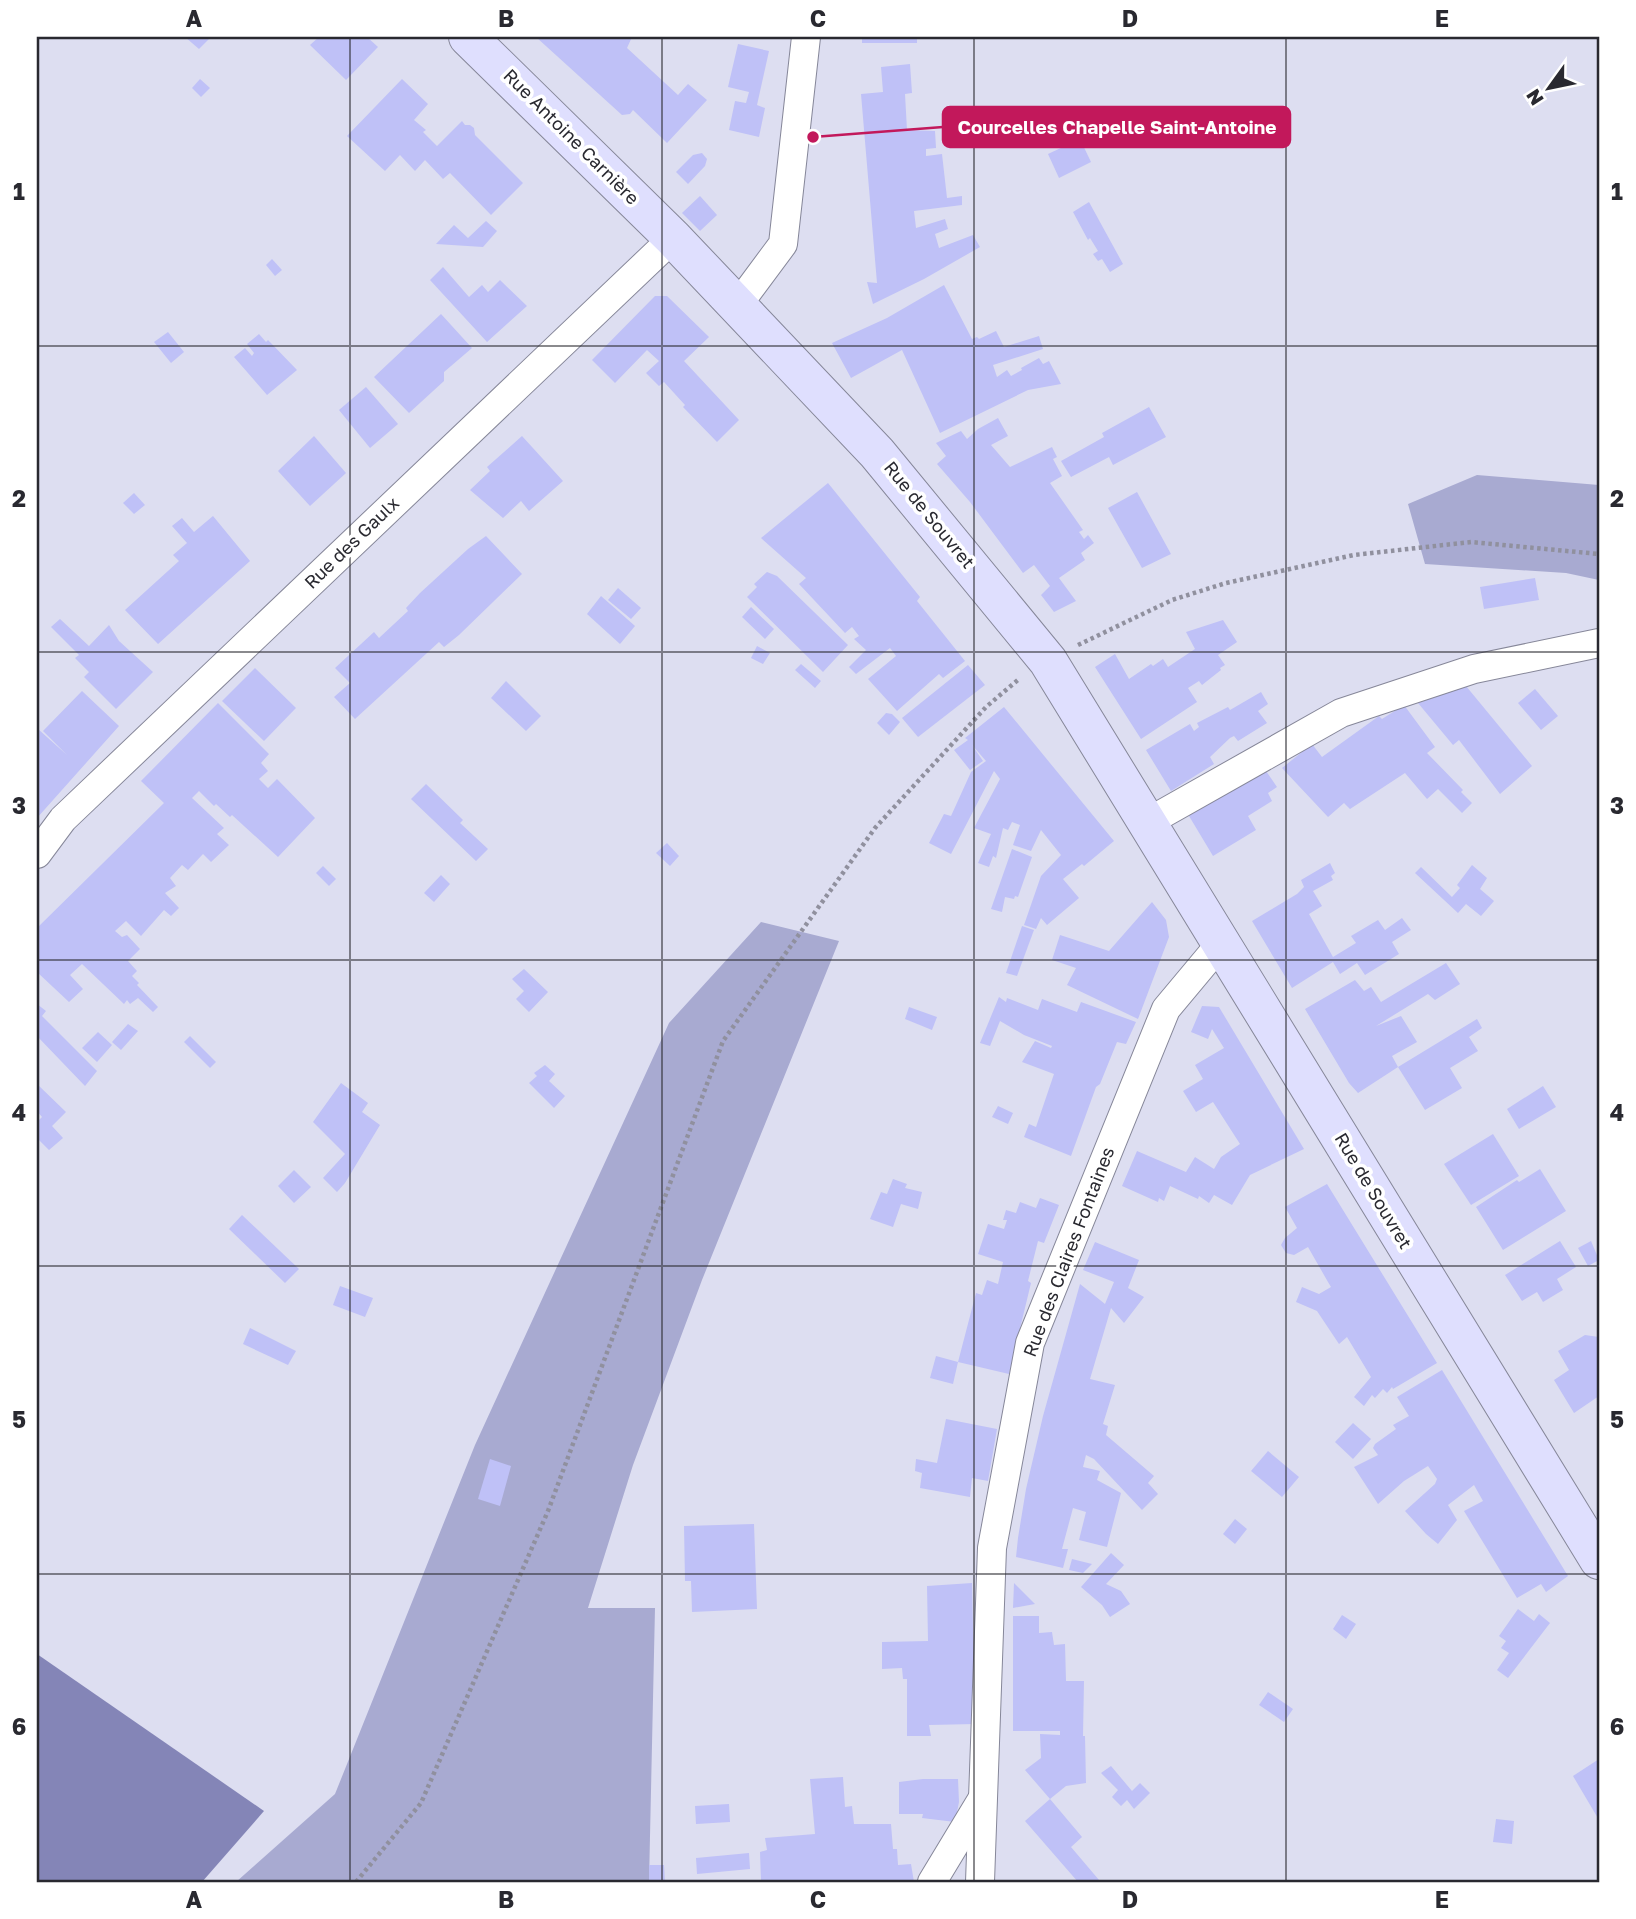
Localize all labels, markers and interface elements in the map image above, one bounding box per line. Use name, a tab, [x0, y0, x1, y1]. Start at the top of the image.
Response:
text: A	[186, 4, 203, 32]
text: B	[498, 4, 514, 32]
text: C	[810, 4, 826, 32]
text: D	[1122, 4, 1138, 32]
text: E	[1435, 4, 1449, 32]
north arrow	[1514, 52, 1584, 122]
street label: Rue Antoine Carnière	[499, 64, 644, 209]
text: N	[1521, 85, 1548, 110]
callout: Courcelles Chapelle Saint-Antoine	[943, 107, 1290, 147]
text: Courcelles Chapelle Saint-Antoine	[957, 115, 1277, 138]
text: 1	[13, 177, 25, 205]
text: 1	[1611, 177, 1623, 205]
street label: Rue de Souvret	[880, 456, 980, 572]
text: 2	[12, 484, 26, 512]
text: 2	[1610, 484, 1624, 512]
street label: Rue des Gaulx	[299, 492, 403, 593]
text: 3	[12, 791, 26, 819]
text: 3	[1610, 791, 1624, 819]
text: 4	[12, 1098, 26, 1126]
text: 4	[1610, 1098, 1624, 1126]
street label: Rue de Souvret	[1331, 1128, 1417, 1253]
street label: Rue des Claires Fontaines	[1018, 1144, 1118, 1360]
text: 5	[12, 1405, 26, 1433]
text: 5	[1610, 1405, 1624, 1433]
text: 6	[12, 1712, 26, 1740]
text: 6	[1610, 1712, 1624, 1740]
text: A	[186, 1885, 203, 1913]
text: B	[498, 1885, 514, 1913]
text: C	[810, 1885, 826, 1913]
text: D	[1122, 1885, 1138, 1913]
text: E	[1435, 1885, 1449, 1913]

